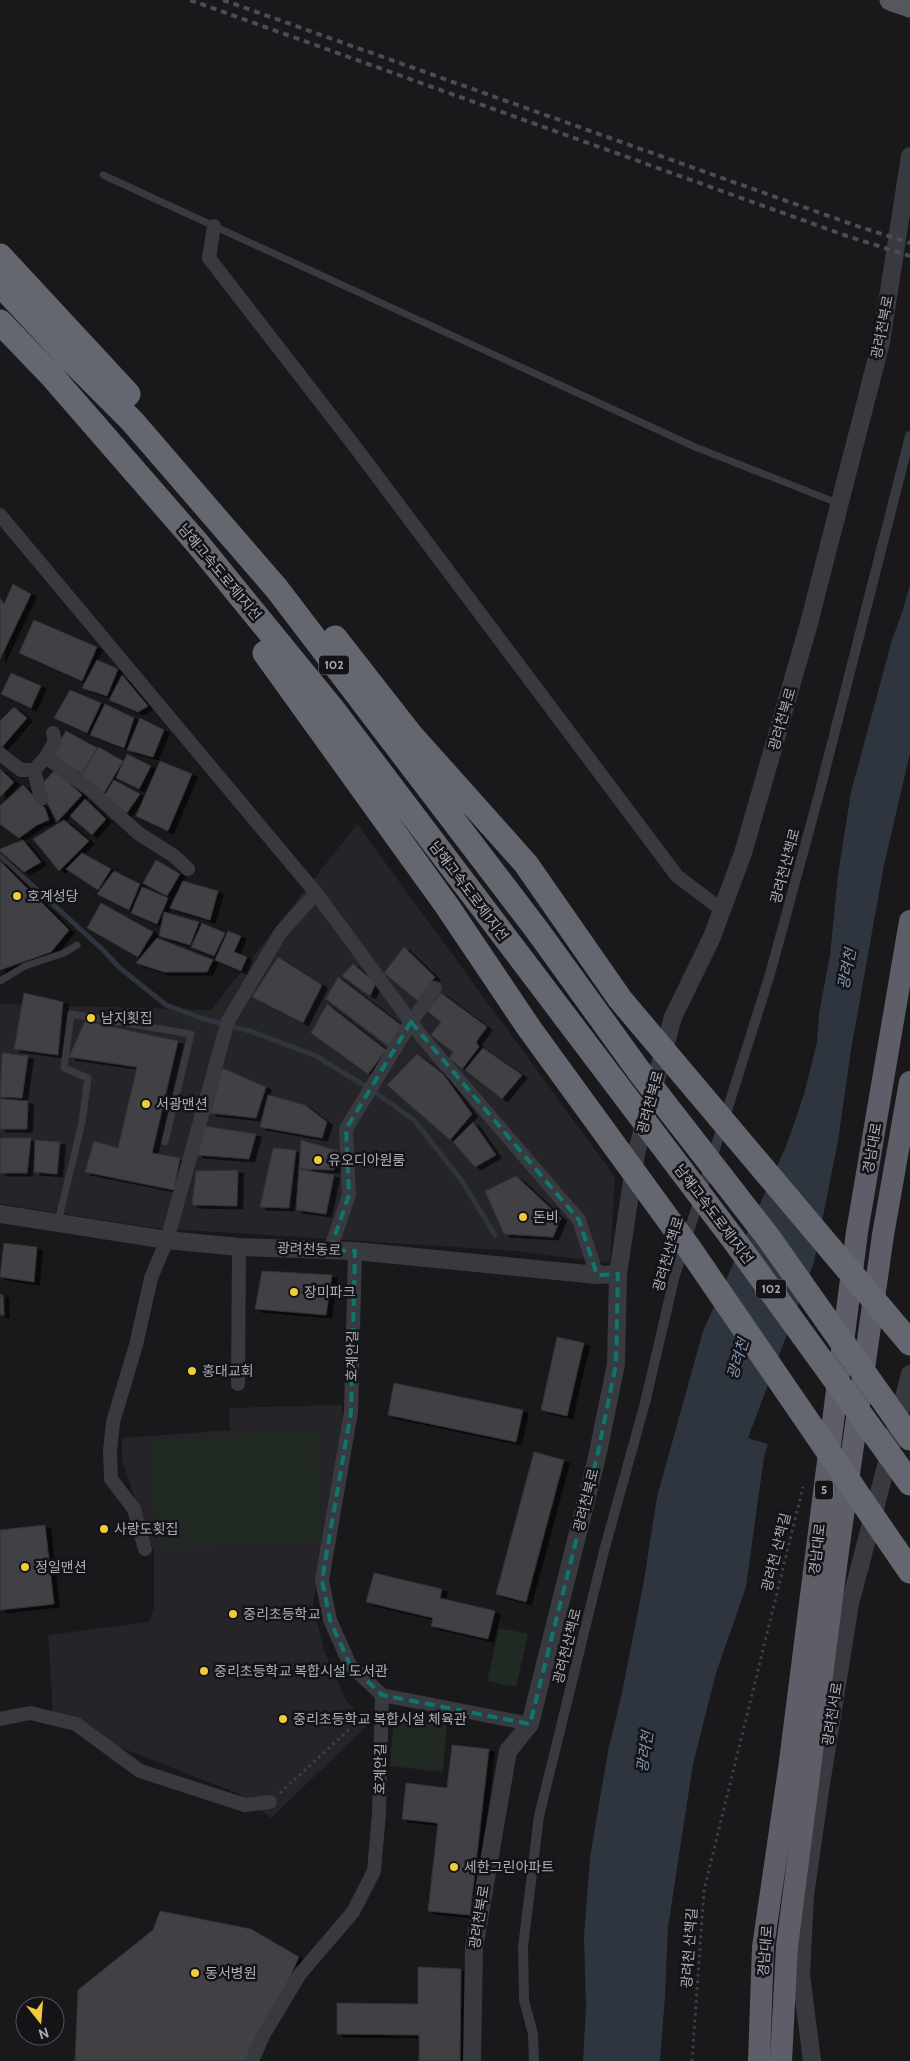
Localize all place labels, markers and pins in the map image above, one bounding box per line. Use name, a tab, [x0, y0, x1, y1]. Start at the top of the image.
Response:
place label: 호계성당	[27, 887, 79, 905]
marker: 호계성당	[11, 890, 23, 902]
place label: 남지횟집	[101, 1009, 153, 1027]
marker: 남지횟집	[85, 1012, 97, 1024]
place label: 서광맨션	[156, 1095, 208, 1113]
marker: 서광맨션	[140, 1098, 152, 1110]
place label: 유오디아원룸	[328, 1151, 405, 1169]
marker: 유오디아원룸	[312, 1154, 324, 1166]
place label: 돈비	[533, 1208, 559, 1226]
marker: 돈비	[517, 1211, 529, 1223]
place label: 장미파크	[304, 1283, 356, 1301]
marker: 장미파크	[288, 1286, 300, 1298]
place label: 홍대교회	[202, 1362, 254, 1380]
marker: 홍대교회	[186, 1365, 198, 1377]
place label: 사랑도횟집	[114, 1520, 178, 1538]
marker: 사랑도횟집	[98, 1523, 110, 1535]
place label: 정일맨션	[35, 1558, 87, 1576]
marker: 정일맨션	[19, 1561, 31, 1573]
place label: 중리초등학교	[243, 1605, 320, 1623]
marker: 중리초등학교	[227, 1608, 239, 1620]
place label: 중리초등학교 복합시설 도서관	[214, 1662, 388, 1680]
marker: 중리초등학교 복합시설 도서관	[198, 1665, 210, 1677]
place label: 중리초등학교 복합시설 체육관	[293, 1710, 467, 1728]
marker: 중리초등학교 복합시설 체육관	[277, 1713, 289, 1725]
place label: 세한그린아파트	[464, 1858, 554, 1876]
marker: 세한그린아파트	[448, 1861, 460, 1873]
place label: 동서병원	[205, 1964, 257, 1982]
marker: 동서병원	[189, 1967, 201, 1979]

